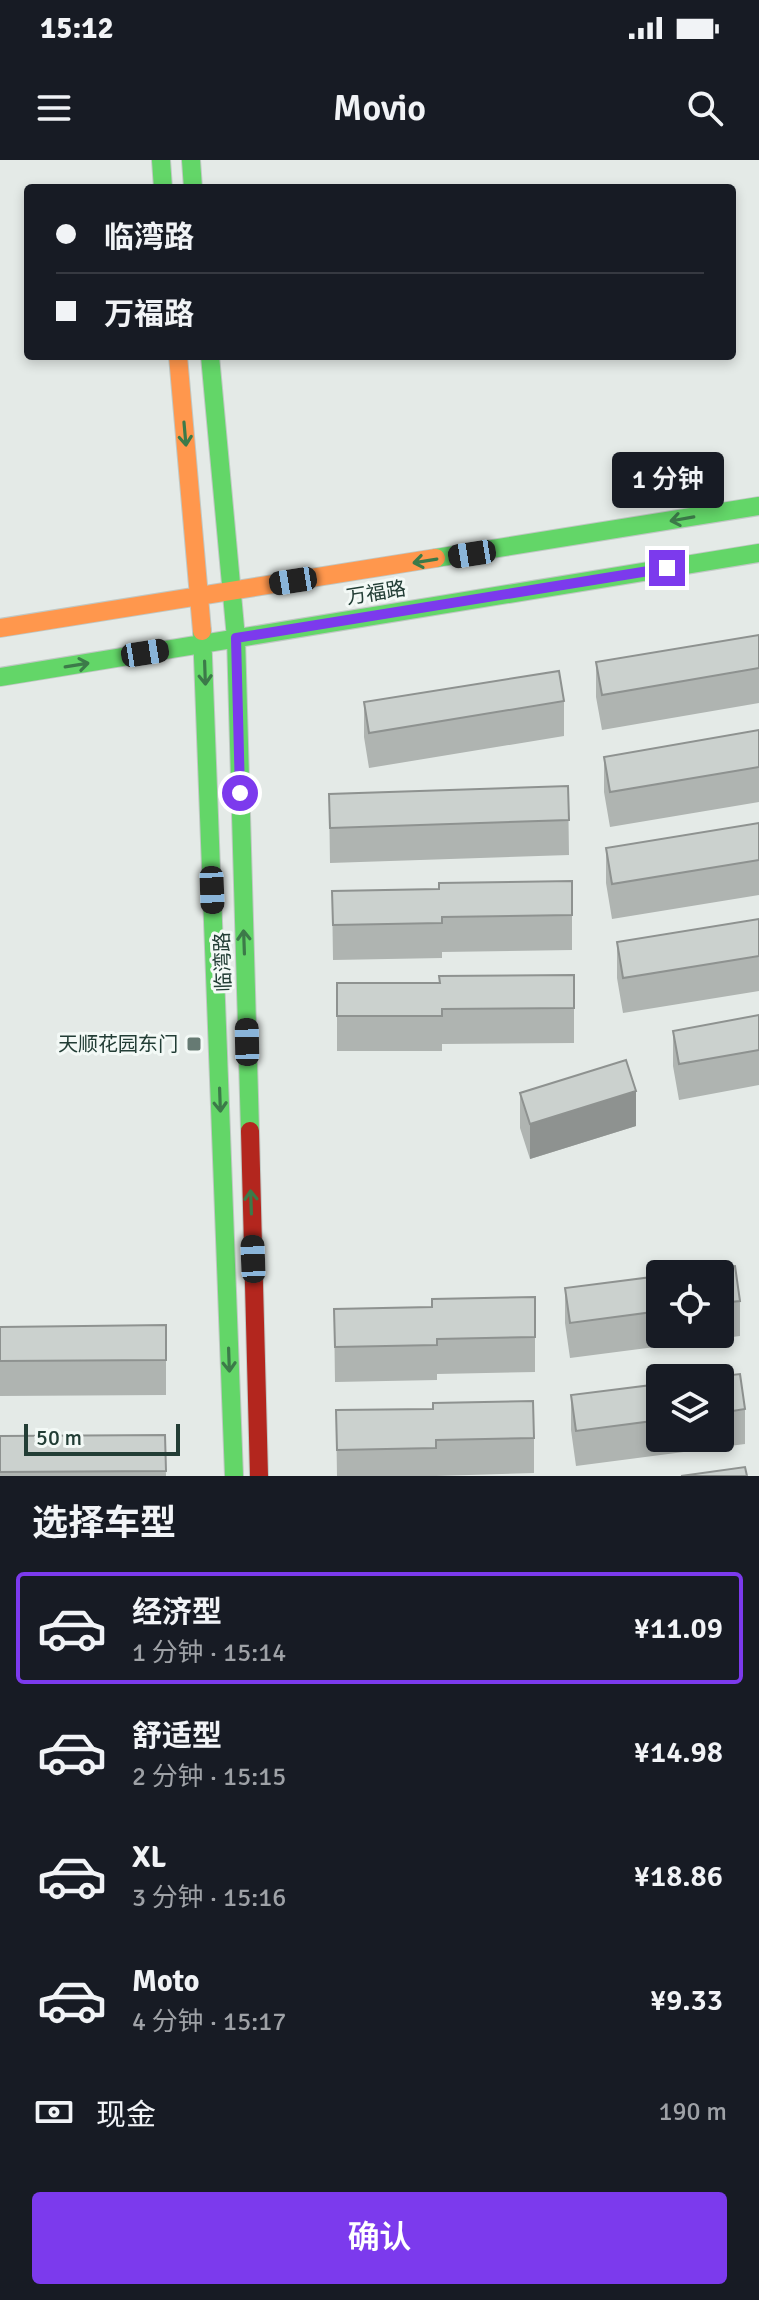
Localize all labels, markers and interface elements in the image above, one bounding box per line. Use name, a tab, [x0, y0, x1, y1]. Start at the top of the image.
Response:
text: 15:12	[40, 10, 114, 47]
icon: menu	[32, 86, 76, 130]
text: Movio	[333, 86, 426, 131]
icon: search	[683, 86, 727, 130]
text: 临湾路	[104, 219, 194, 256]
text: 万福路	[104, 296, 194, 333]
one-way arrow	[178, 420, 193, 447]
callout: 1 分钟	[611, 452, 723, 508]
text: 1 分钟	[632, 464, 704, 496]
one-way arrow	[670, 513, 695, 528]
car	[446, 538, 498, 570]
route end	[649, 550, 685, 586]
one-way arrow	[413, 554, 439, 569]
car	[267, 565, 319, 597]
street label: 万福路	[344, 576, 408, 610]
car	[119, 637, 171, 669]
one-way arrow	[64, 656, 89, 671]
one-way arrow	[197, 659, 212, 686]
route start	[222, 775, 258, 811]
car	[199, 866, 225, 914]
one-way arrow	[236, 929, 252, 956]
street label: 临湾路	[209, 932, 237, 992]
car	[235, 1018, 259, 1066]
place label: 天顺花园东门	[58, 1032, 178, 1057]
marker: 天顺花园东门	[185, 1035, 203, 1053]
one-way arrow	[213, 1086, 228, 1113]
one-way arrow	[244, 1189, 259, 1216]
car	[240, 1235, 266, 1283]
map controls	[646, 1260, 734, 1452]
button: locate	[646, 1260, 734, 1348]
one-way arrow	[222, 1346, 237, 1373]
button: layers	[646, 1364, 734, 1452]
scale bar	[24, 1420, 180, 1456]
text: 50 m	[36, 1424, 82, 1451]
text: 选择车型	[32, 1501, 176, 1546]
icon: car	[36, 1592, 108, 1664]
text: 经济型	[132, 1594, 222, 1631]
text: ¥11.09	[634, 1610, 723, 1647]
text: 1 分钟 · 15:14	[132, 1637, 286, 1669]
icon: car	[36, 1716, 108, 1788]
text: 舒适型	[132, 1718, 222, 1755]
text: ¥14.98	[634, 1734, 723, 1771]
text: 2 分钟 · 15:15	[132, 1761, 286, 1793]
text: XL	[132, 1839, 166, 1876]
icon: car	[36, 1840, 108, 1912]
text: ¥18.86	[634, 1858, 723, 1895]
text: 3 分钟 · 15:16	[132, 1882, 286, 1914]
text: Moto	[132, 1963, 199, 2000]
icon: car	[36, 1964, 108, 2036]
text: ¥9.33	[650, 1982, 723, 2019]
text: 4 分钟 · 15:17	[132, 2006, 286, 2038]
icon: cash	[32, 2090, 76, 2134]
text: 190 m	[658, 2096, 727, 2128]
text: 现金	[96, 2097, 156, 2134]
button: 确认	[32, 2192, 727, 2284]

